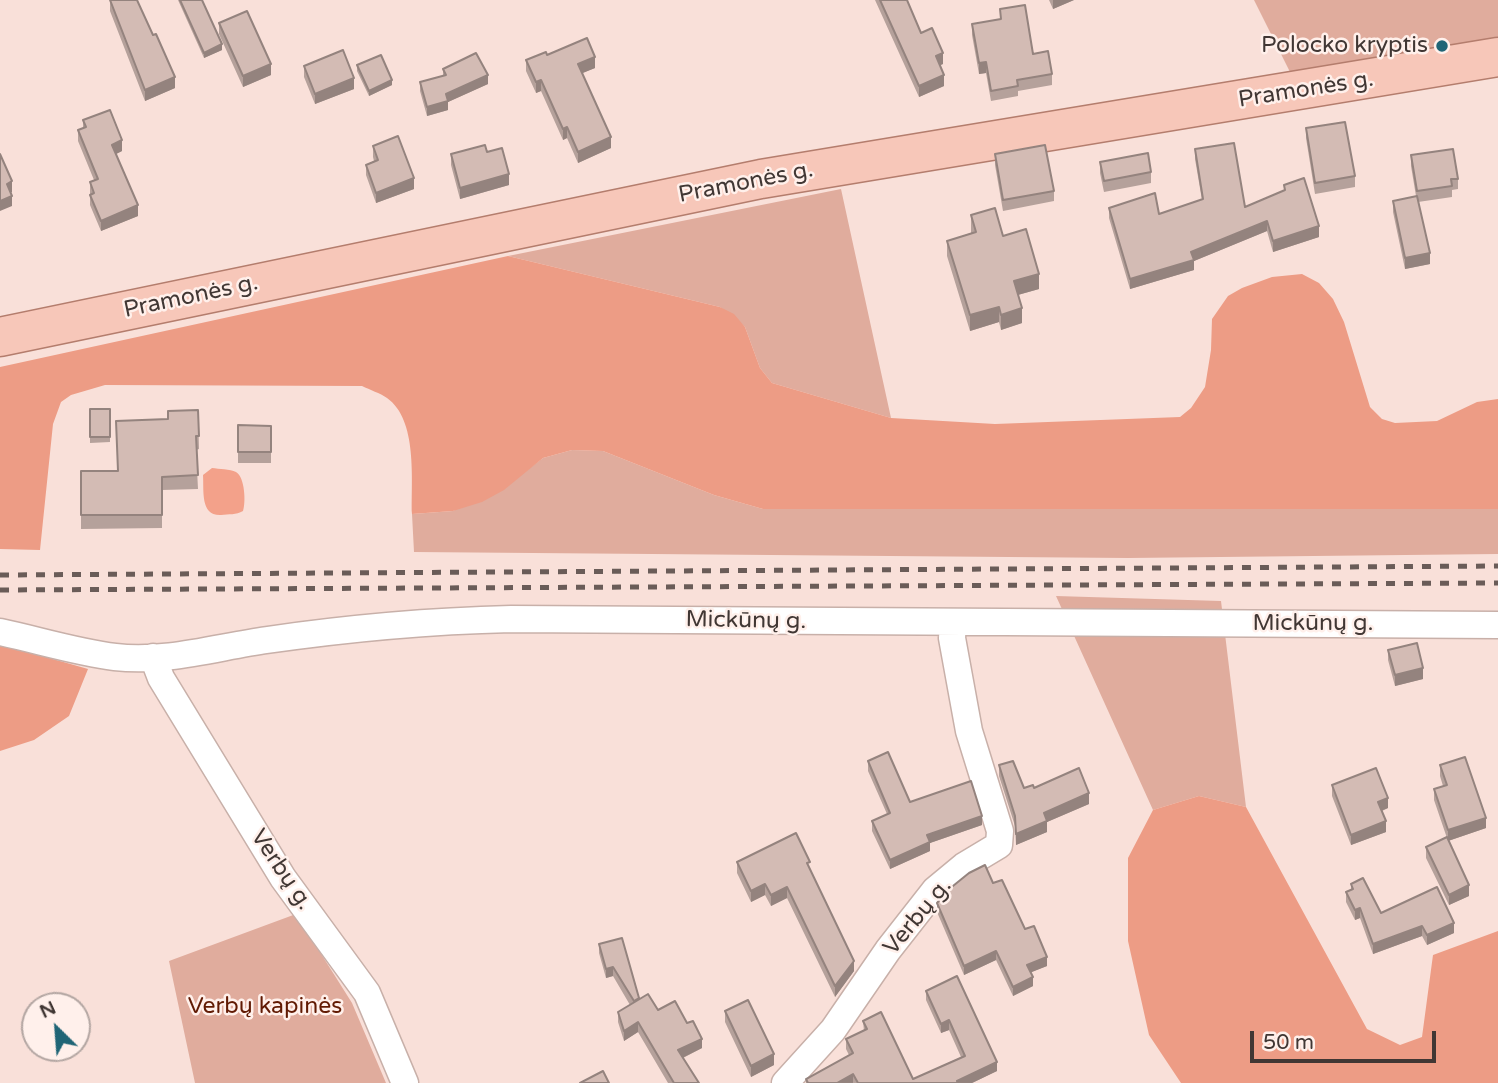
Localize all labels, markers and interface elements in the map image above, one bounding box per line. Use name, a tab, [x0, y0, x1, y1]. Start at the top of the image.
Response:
place label: Polocko kryptis	[1261, 32, 1428, 60]
marker: Polocko kryptis	[1434, 38, 1450, 54]
street label: Pramonės g.	[1236, 66, 1376, 114]
street label: Pramonės g.	[676, 156, 816, 210]
street label: Pramonės g.	[121, 269, 261, 325]
street label: Mickūnų g.	[685, 606, 807, 636]
street label: Mickūnų g.	[1253, 610, 1373, 638]
street label: Verbų g.	[244, 824, 318, 916]
street label: Verbų g.	[878, 873, 958, 961]
north arrow	[21, 992, 91, 1062]
park label: Verbų kapinės	[188, 993, 342, 1021]
text: N	[36, 997, 60, 1023]
scale bar	[1253, 1016, 1438, 1060]
text: 50 m	[1263, 1030, 1314, 1055]

